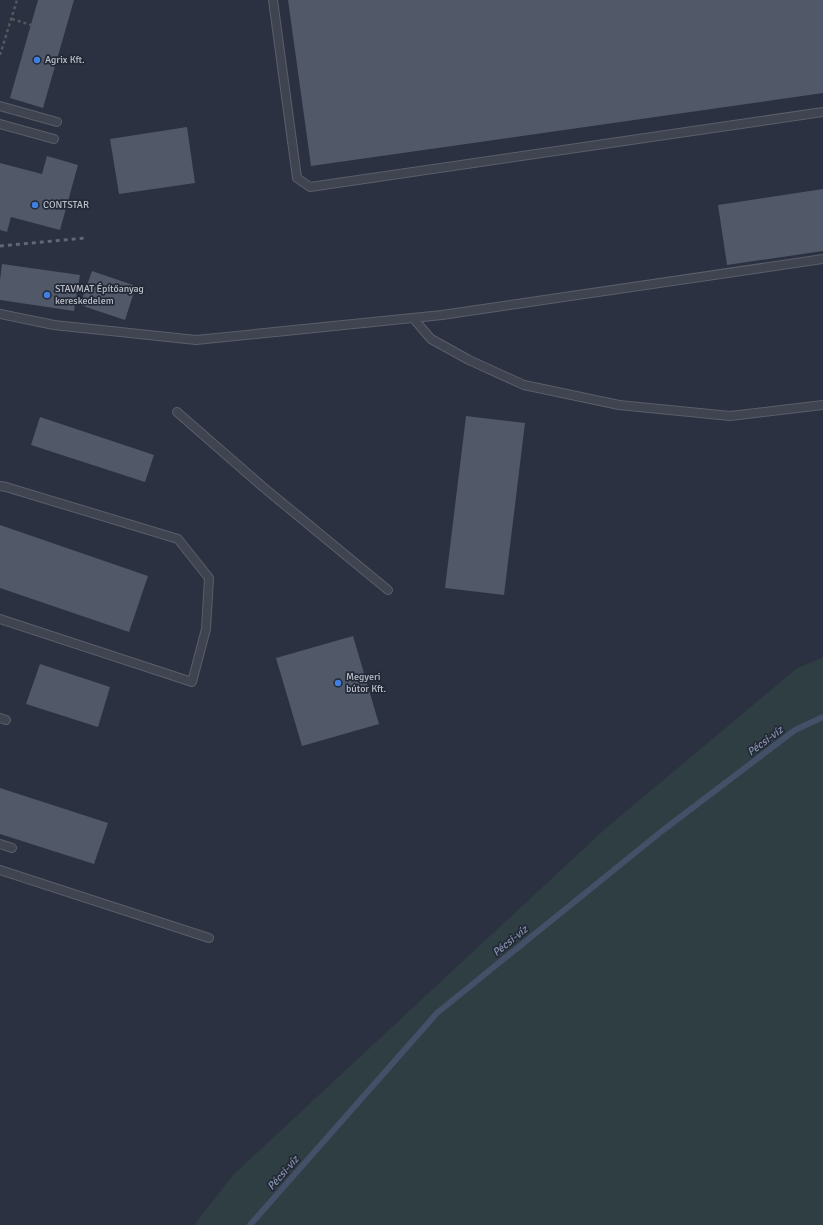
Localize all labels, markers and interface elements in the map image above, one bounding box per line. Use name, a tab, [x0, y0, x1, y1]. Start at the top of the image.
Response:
place label: Agrix Kft.	[45, 54, 85, 66]
marker: Agrix Kft.	[32, 55, 42, 65]
place label: CONTSTAR	[43, 199, 89, 211]
marker: CONTSTAR	[30, 200, 40, 210]
place label: STAVMAT Építőanyag kereskedelem	[55, 282, 144, 307]
marker: STAVMAT Építőanyag kereskedelem	[42, 290, 52, 300]
place label: Megyeri bútor Kft.	[346, 671, 387, 695]
marker: Megyeri bútor Kft.	[333, 678, 343, 688]
water label: Pécsi-víz	[745, 723, 786, 759]
water label: Pécsi-víz	[490, 922, 531, 959]
water label: Pécsi-víz	[265, 1152, 302, 1193]

